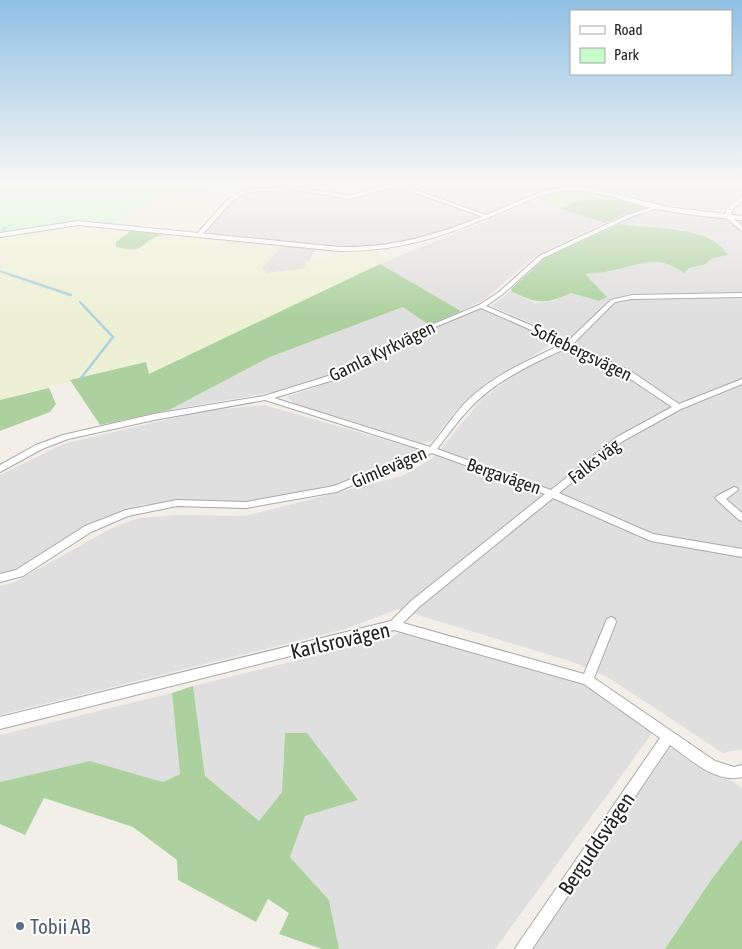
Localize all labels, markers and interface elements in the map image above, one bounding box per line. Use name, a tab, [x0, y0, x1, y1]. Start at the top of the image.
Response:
legend	[570, 10, 732, 75]
text: Road	[614, 21, 643, 38]
text: Park	[614, 46, 639, 63]
street label: Gamla Kyrkvägen	[326, 316, 438, 386]
street label: Sofiebergsvägen	[529, 319, 635, 385]
street label: Falks väg	[564, 434, 624, 488]
street label: Gimlevägen	[348, 442, 430, 492]
street label: Bergavägen	[464, 454, 544, 498]
street label: Karlsrovägen	[288, 617, 392, 663]
street label: Berguddsvägen	[553, 787, 639, 899]
place label: Tobii AB	[30, 914, 91, 938]
marker: Tobii AB	[14, 920, 26, 932]

